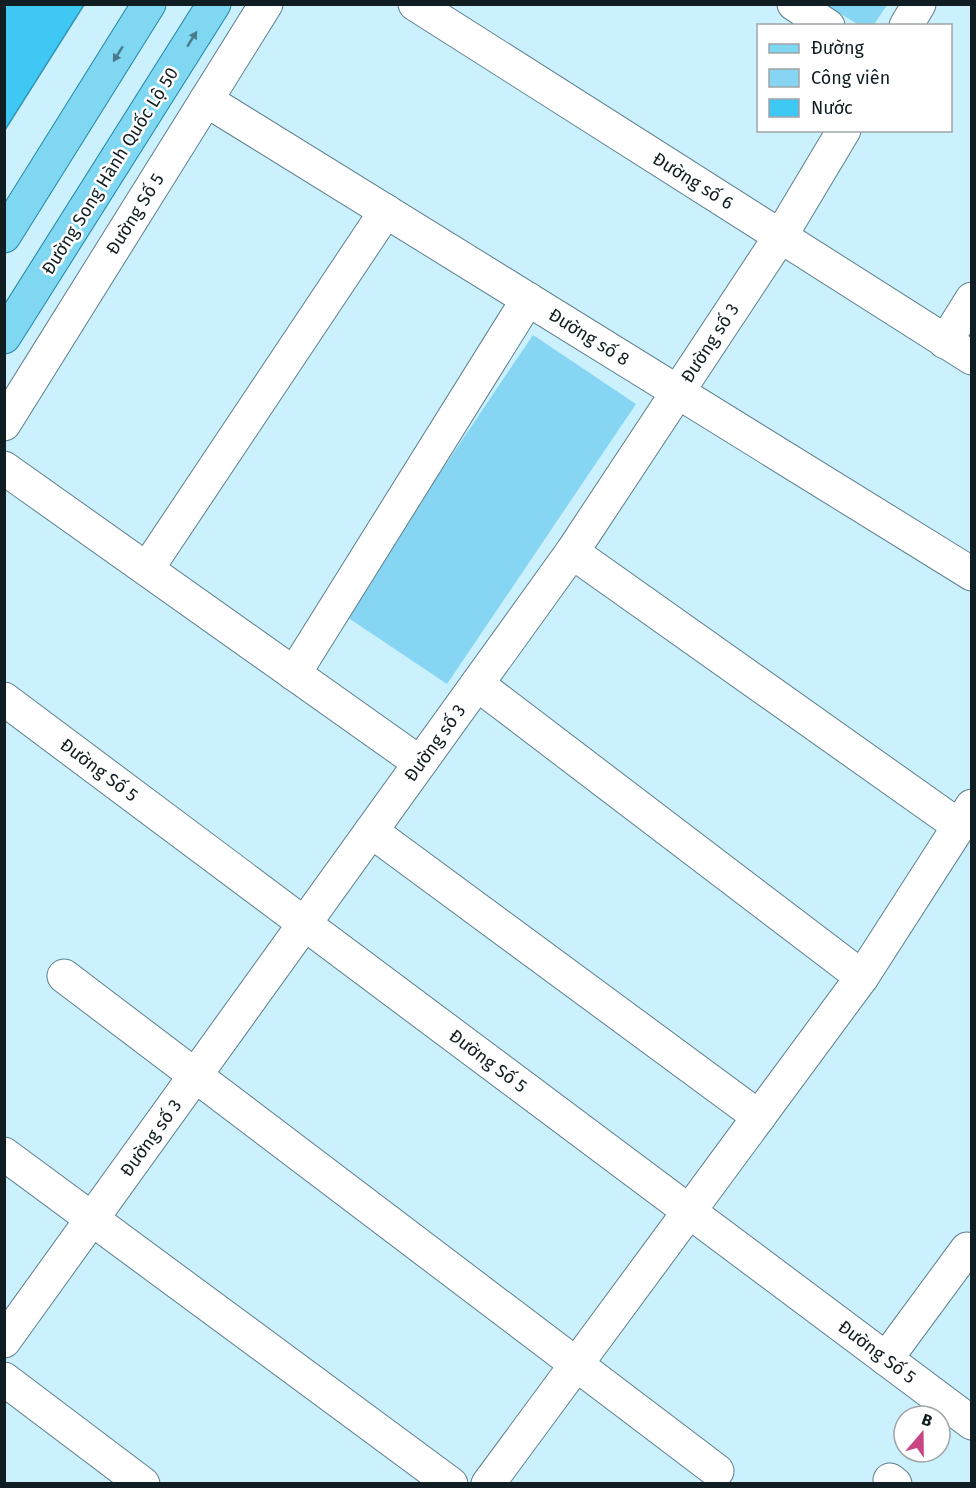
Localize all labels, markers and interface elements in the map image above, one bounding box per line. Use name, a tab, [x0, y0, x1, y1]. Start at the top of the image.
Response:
legend	[757, 24, 952, 132]
one-way arrow	[187, 31, 198, 47]
text: Đường	[811, 37, 865, 59]
one-way arrow	[113, 46, 124, 62]
street label: Đường Song Hành Quốc Lộ 50	[37, 63, 183, 279]
text: Công viên	[811, 67, 890, 89]
text: Nước	[811, 97, 853, 119]
street label: Đường số 6	[649, 148, 737, 214]
street label: Đường Số 5	[101, 169, 169, 259]
street label: Đường số 3	[676, 299, 744, 387]
street label: Đường số 8	[544, 303, 634, 371]
street label: Đường số 3	[400, 700, 470, 786]
street label: Đường Số 5	[56, 734, 142, 806]
street label: Đường Số 5	[445, 1025, 531, 1097]
street label: Đường số 3	[116, 1095, 186, 1181]
street label: Đường Số 5	[834, 1316, 920, 1388]
north arrow	[892, 1404, 952, 1464]
text: B	[919, 1410, 935, 1431]

